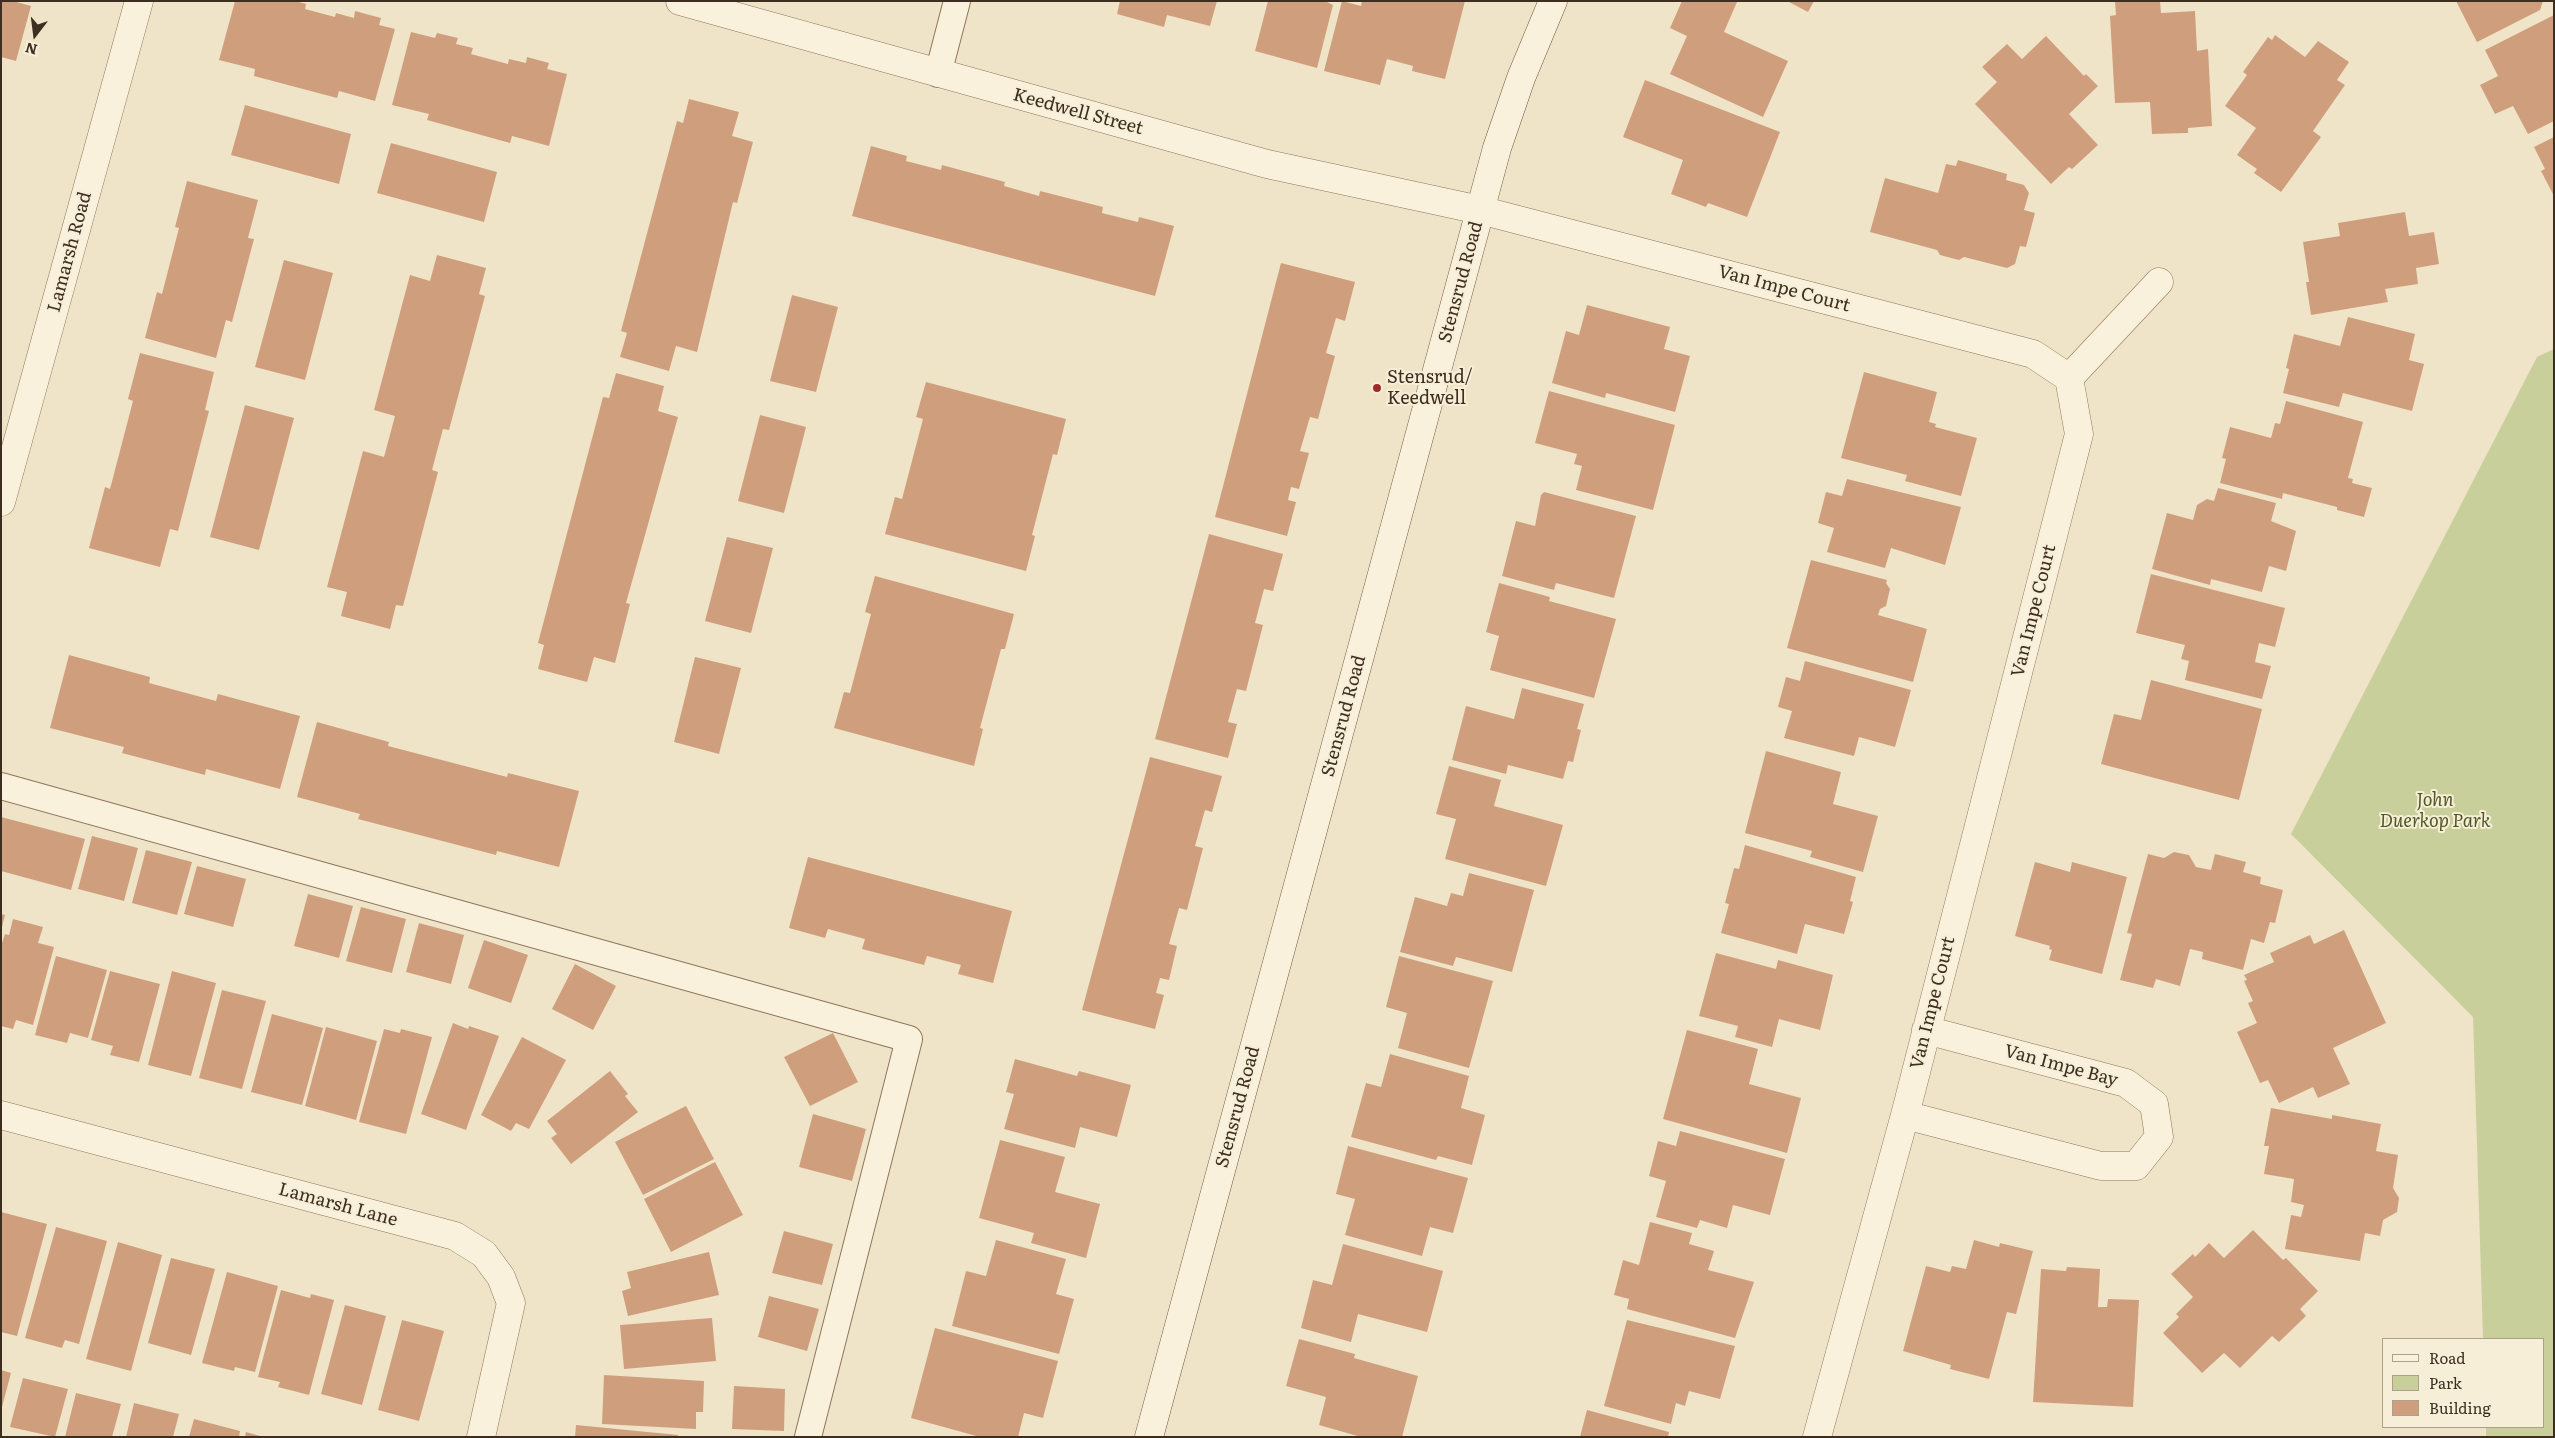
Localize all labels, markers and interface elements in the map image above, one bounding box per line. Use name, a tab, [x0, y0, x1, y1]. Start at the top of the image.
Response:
north arrow	[10, 10, 60, 60]
text: N	[23, 38, 39, 61]
street label: Keedwell Street	[1010, 84, 1146, 140]
street label: Lamarsh Road	[44, 189, 96, 315]
street label: Stensrud Road	[1434, 219, 1488, 345]
street label: Van Impe Court	[1716, 261, 1852, 317]
place label: Stensrud/ Keedwell	[1387, 367, 1472, 409]
marker: Stensrud/ Keedwell	[1371, 382, 1383, 394]
street label: Van Impe Court	[2007, 542, 2061, 680]
street label: Stensrud Road	[1317, 653, 1371, 779]
park label: John Duerkop Park	[2379, 790, 2491, 832]
street label: Van Impe Court	[1906, 934, 1960, 1072]
street label: Van Impe Bay	[2002, 1040, 2120, 1092]
street label: Stensrud Road	[1211, 1044, 1265, 1170]
street label: Lamarsh Lane	[276, 1179, 400, 1231]
legend	[2382, 1338, 2545, 1428]
text: Road	[2429, 1346, 2465, 1369]
text: Park	[2429, 1371, 2462, 1394]
text: Building	[2429, 1396, 2491, 1419]

